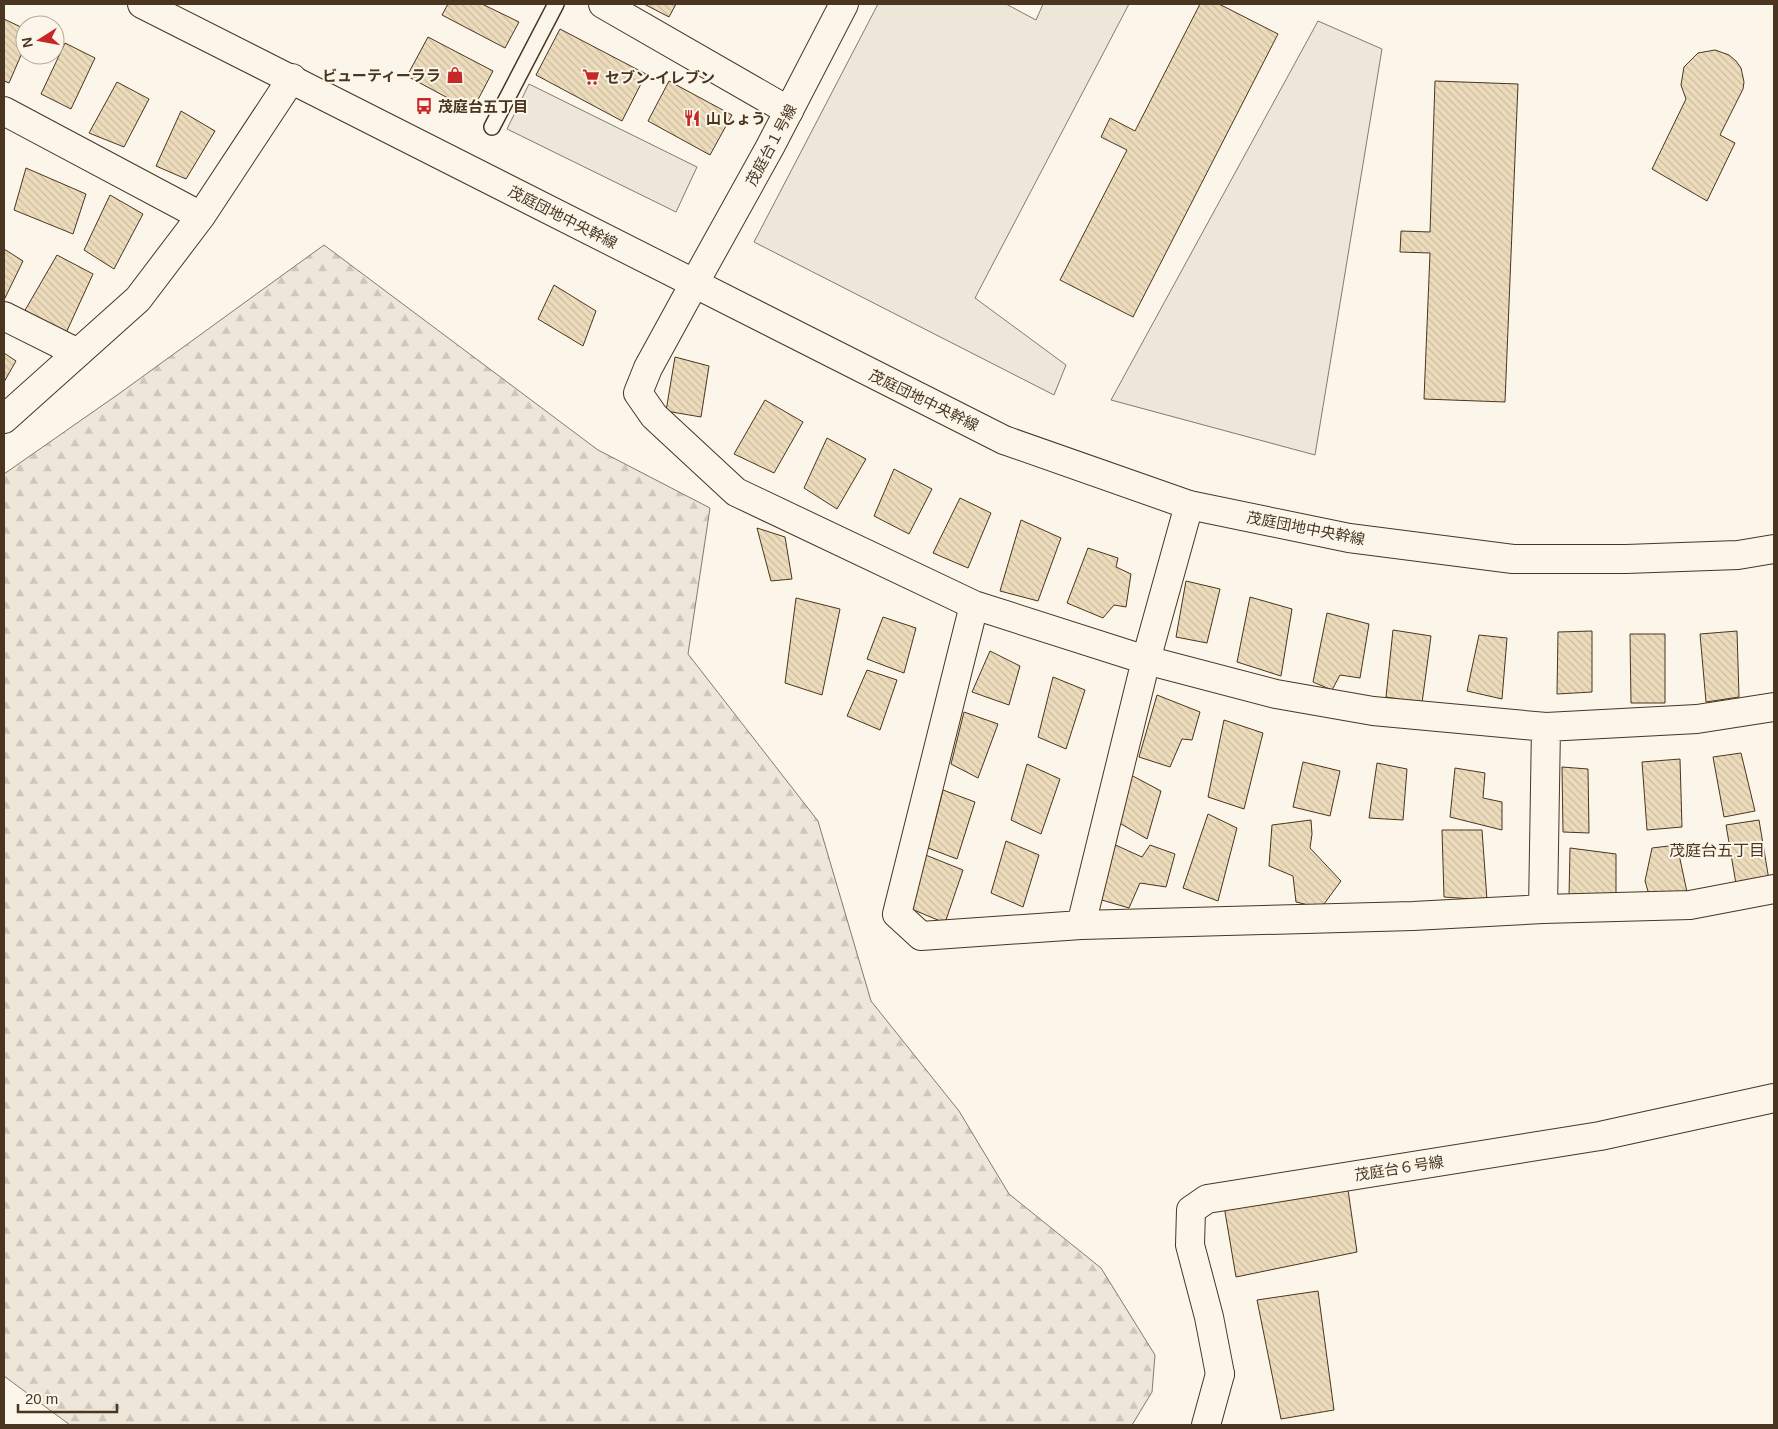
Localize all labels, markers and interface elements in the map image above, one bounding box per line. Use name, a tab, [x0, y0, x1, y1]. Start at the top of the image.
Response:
north arrow	[15, 15, 65, 65]
text: N	[18, 36, 36, 49]
shop icon: ビューティーララ	[445, 65, 465, 85]
place label: ビューティーララ	[322, 67, 441, 84]
supermarket icon: セブン-イレブン	[581, 67, 601, 87]
place label: セブン-イレブン	[605, 69, 715, 86]
bus stop icon: 茂庭台五丁目	[414, 96, 434, 116]
place label: 茂庭台五丁目	[438, 98, 528, 115]
street label: 茂庭台１号線	[742, 101, 800, 189]
restaurant icon: 山しょう	[682, 108, 702, 128]
place label: 山しょう	[706, 110, 766, 127]
street label: 茂庭団地中央幹線	[506, 182, 620, 252]
street label: 茂庭団地中央幹線	[866, 366, 982, 434]
street label: 茂庭団地中央幹線	[1245, 508, 1367, 548]
district label: 茂庭台五丁目	[1669, 842, 1765, 859]
street label: 茂庭台６号線	[1353, 1153, 1445, 1183]
scale bar	[18, 1382, 116, 1414]
text: 20 m	[25, 1390, 58, 1407]

